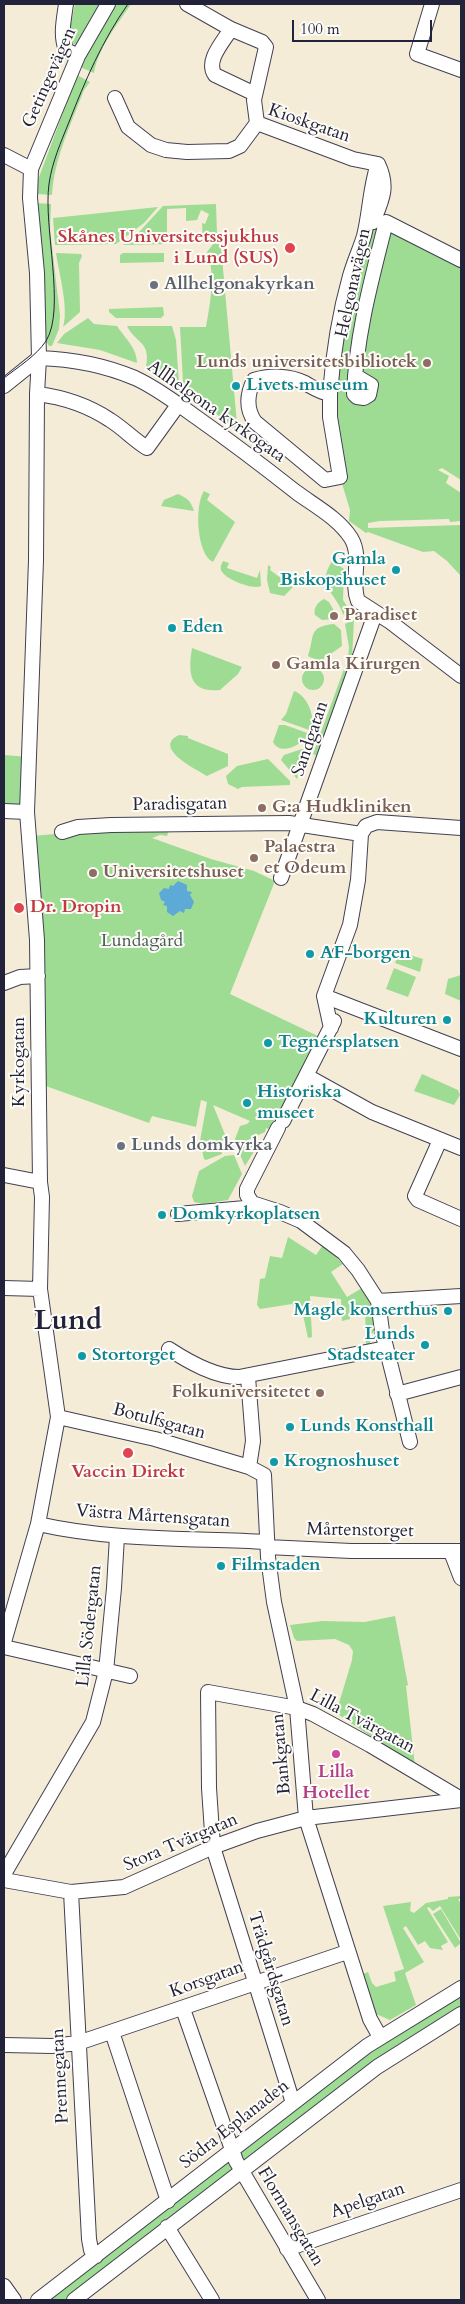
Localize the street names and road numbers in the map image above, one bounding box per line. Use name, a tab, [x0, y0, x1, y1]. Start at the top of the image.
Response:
street label: Getingevägen	[18, 25, 82, 131]
street label: Kioskgatan	[265, 100, 353, 148]
street label: Helgonavägen	[332, 226, 376, 340]
street label: Allhelgona kyrkogata	[143, 356, 289, 468]
street label: Sandgatan	[288, 699, 334, 779]
street label: Paradisgatan	[132, 793, 228, 817]
street label: Kyrkogatan	[9, 1017, 31, 1107]
street label: Botulfsgatan	[110, 1399, 208, 1445]
street label: Västra Mårtensgatan	[75, 1501, 231, 1533]
street label: Mårtenstorget	[306, 1519, 414, 1543]
street label: Lilla Södergatan	[73, 1564, 107, 1688]
street label: Lilla Tvärgatan	[306, 1685, 418, 1759]
street label: Bankgatan	[268, 1712, 296, 1796]
street label: Stora Tvärgatan	[121, 1809, 241, 1877]
street label: Trädgårdsgatan	[242, 1909, 298, 2029]
street label: Korsgatan	[167, 1957, 247, 2003]
street label: Prennegatan	[48, 2028, 74, 2124]
street label: Södra Esplanaden	[176, 2076, 294, 2174]
street label: Flormansgatan	[252, 2163, 328, 2271]
street label: Apelgatan	[328, 2178, 408, 2224]

